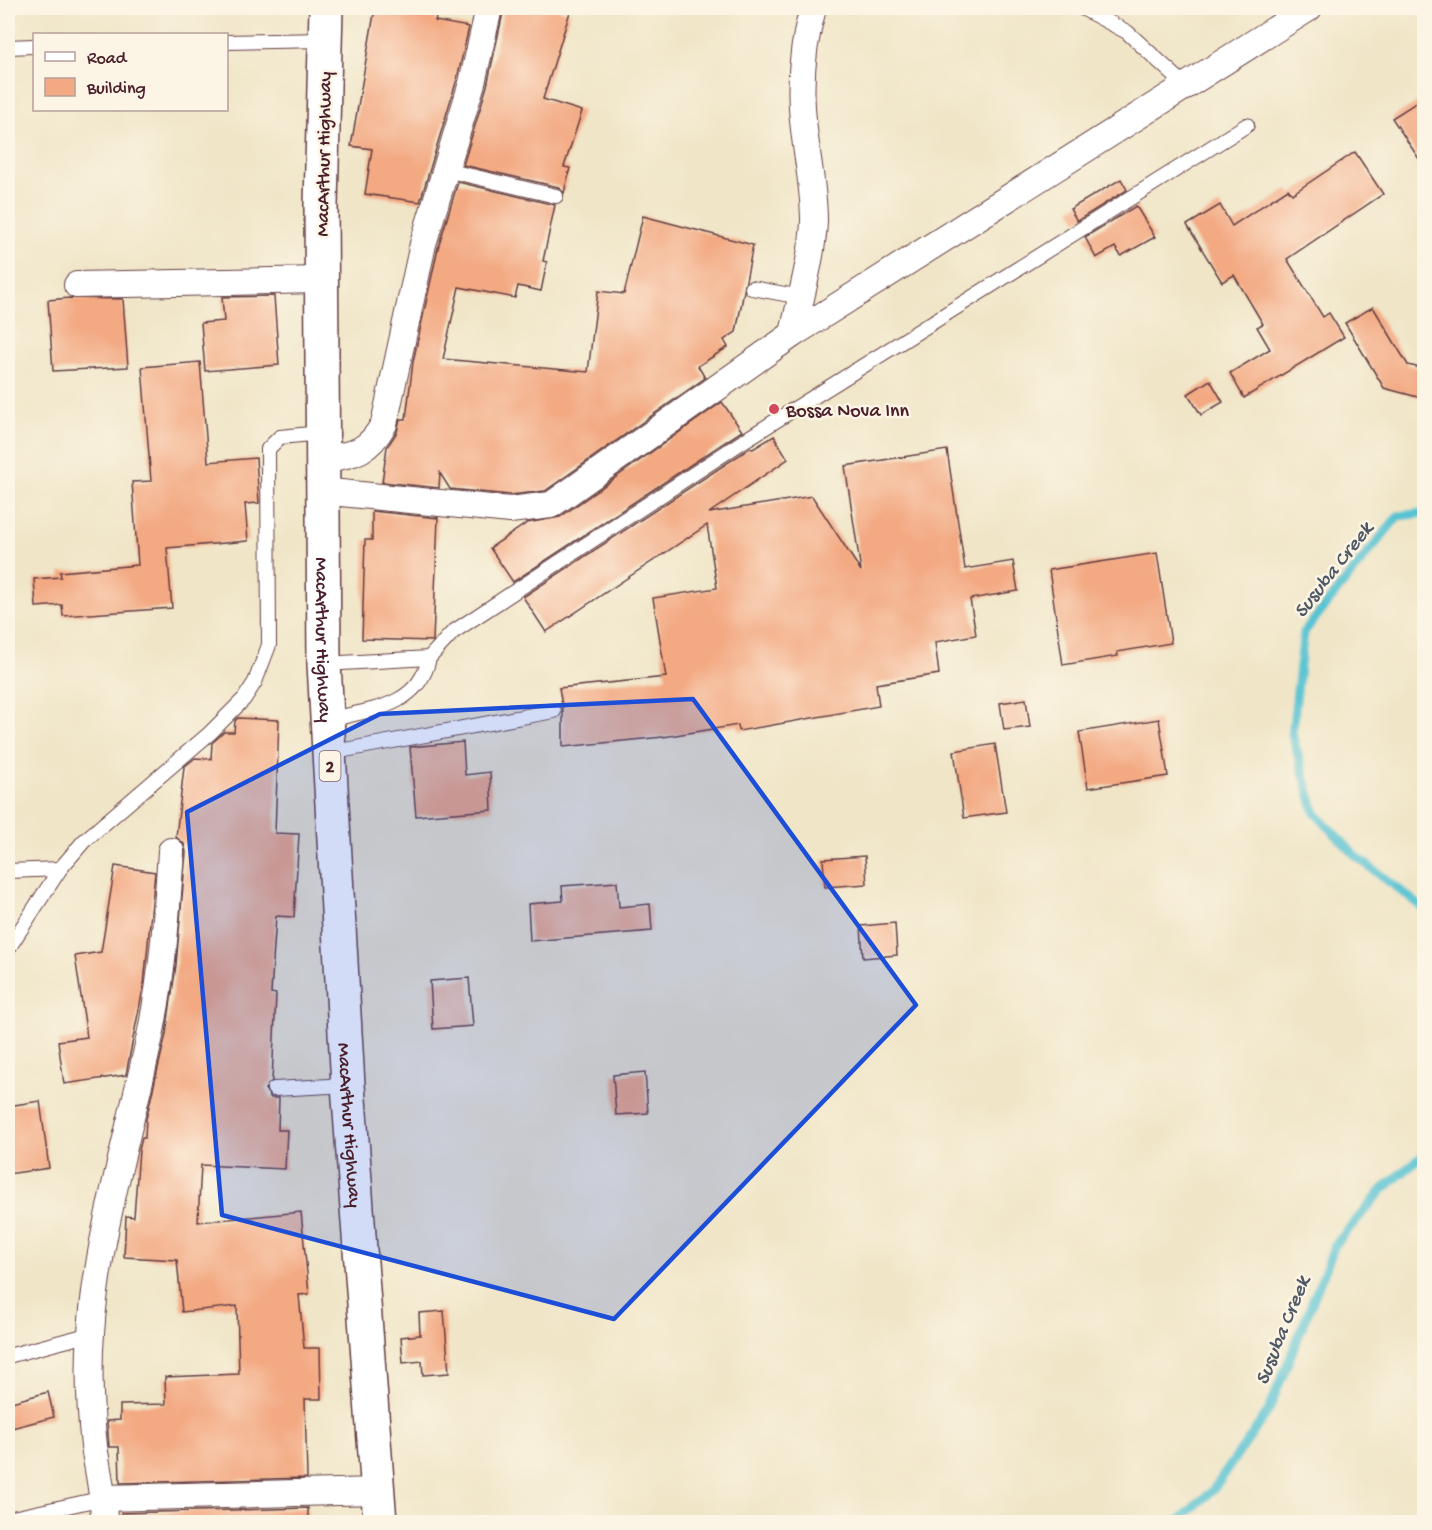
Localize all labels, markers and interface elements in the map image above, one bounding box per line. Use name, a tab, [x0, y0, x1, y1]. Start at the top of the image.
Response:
legend	[33, 33, 228, 111]
text: Road	[87, 49, 128, 70]
street label: MacArthur Highway	[313, 71, 338, 237]
text: Building	[86, 79, 146, 100]
place label: Bossa Nova Inn	[785, 401, 910, 424]
marker: Bossa Nova Inn	[767, 402, 781, 416]
water label: Susuba Creek	[1290, 516, 1382, 624]
street label: MacArthur Highway	[308, 557, 335, 723]
road number: 2	[320, 751, 340, 781]
street label: MacArthur Highway	[331, 1042, 365, 1209]
water label: Susuba Creek	[1251, 1271, 1318, 1389]

